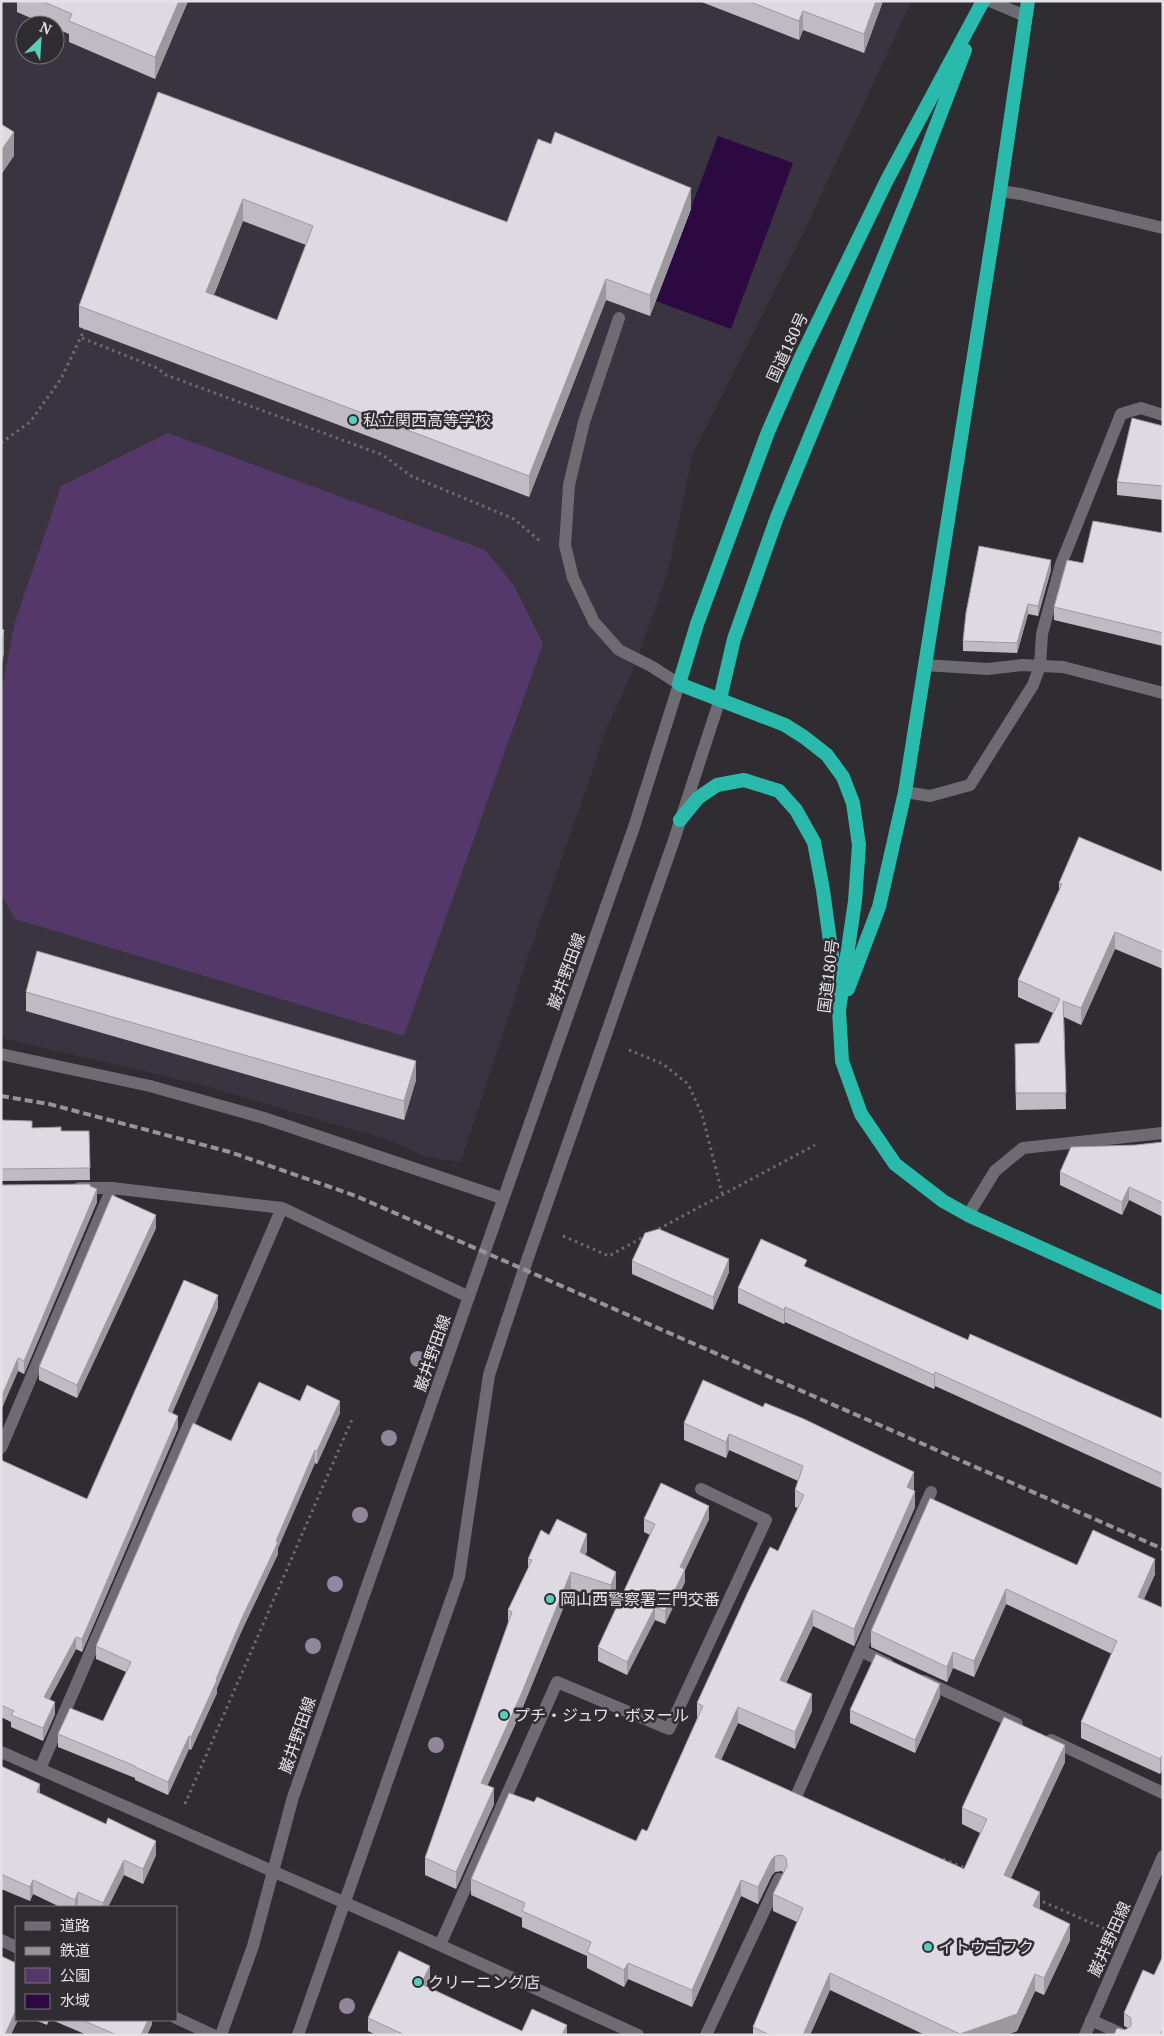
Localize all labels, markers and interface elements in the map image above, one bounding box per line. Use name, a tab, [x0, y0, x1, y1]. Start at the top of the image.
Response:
north arrow	[15, 15, 65, 65]
text: N	[37, 17, 55, 39]
street label: 国道180号	[761, 308, 813, 386]
place label: 私立関西高等学校	[363, 409, 491, 431]
marker: 私立関西高等学校	[347, 414, 359, 426]
street label: 巌井野田線	[542, 930, 590, 1012]
street label: 国道180号	[813, 938, 843, 1014]
street label: 巌井野田線	[409, 1312, 455, 1394]
place label: 岡山西警察署三門交番	[560, 1588, 720, 1610]
marker: 岡山西警察署三門交番	[544, 1593, 556, 1605]
street label: 巌井野田線	[274, 1694, 320, 1776]
place label: プチ・ジュワ・ボヌール	[514, 1704, 689, 1726]
marker: プチ・ジュワ・ボヌール	[498, 1709, 510, 1721]
street label: 巌井野田線	[1083, 1898, 1135, 1980]
legend	[15, 1906, 178, 2021]
text: 道路	[60, 1915, 90, 1935]
place label: イトウゴフク	[938, 1936, 1034, 1958]
text: 鉄道	[60, 1940, 90, 1960]
marker: イトウゴフク	[922, 1941, 934, 1953]
text: 公園	[60, 1965, 90, 1985]
place label: クリーニング店	[428, 1971, 540, 1993]
marker: クリーニング店	[412, 1976, 424, 1988]
text: 水域	[60, 1990, 90, 2010]

